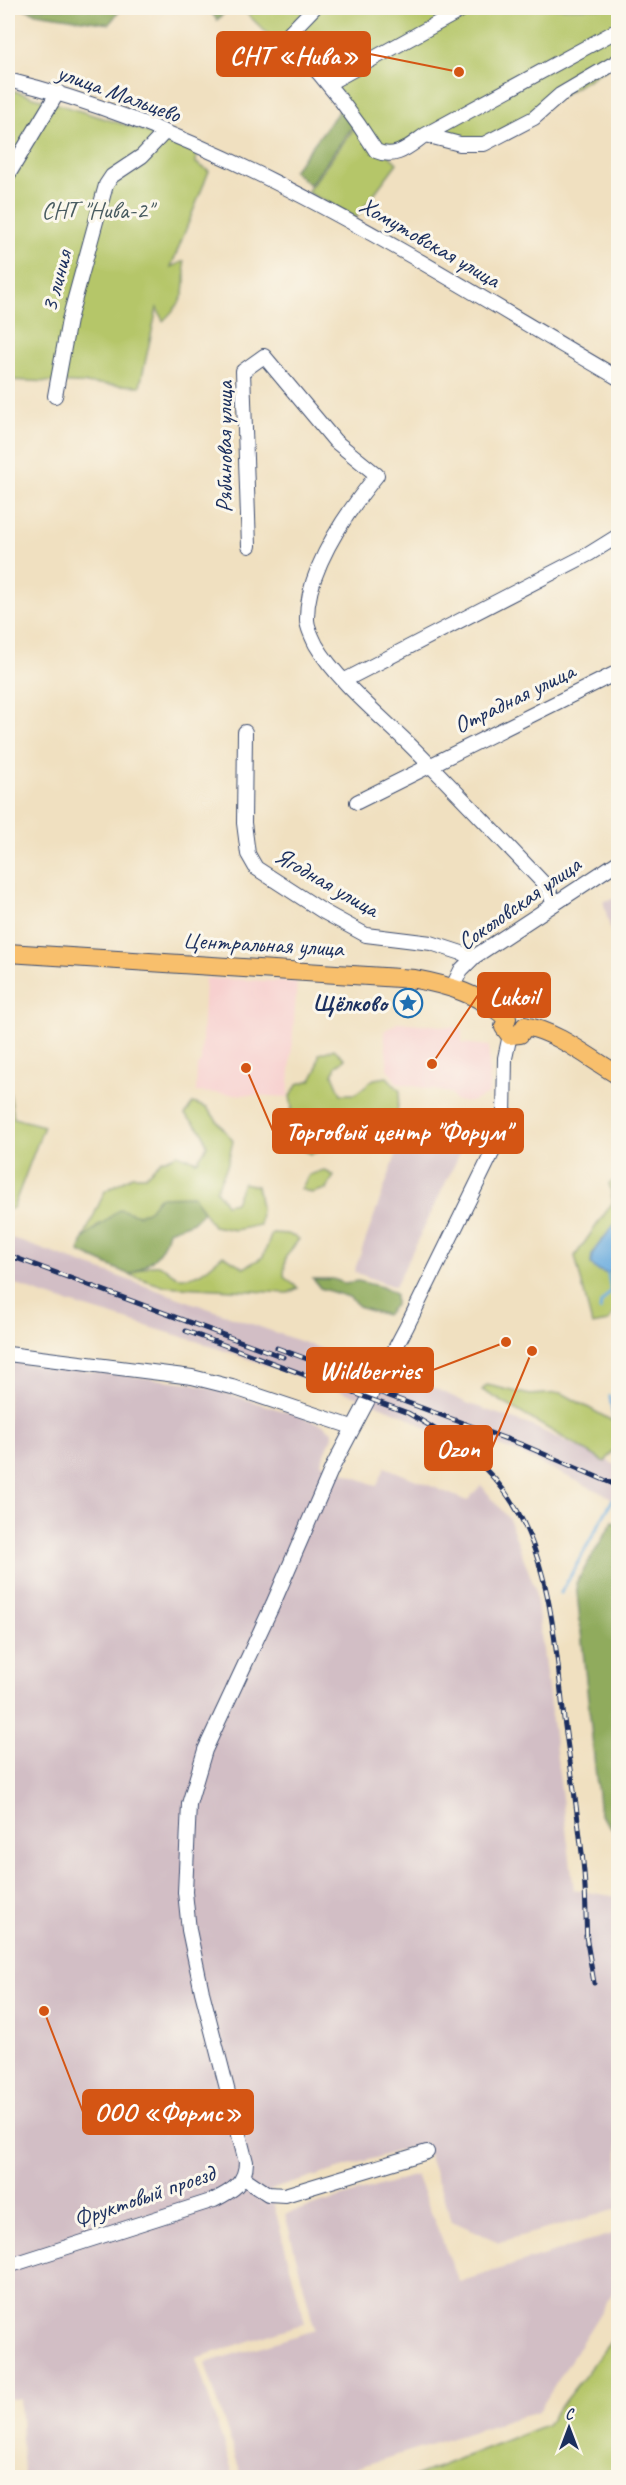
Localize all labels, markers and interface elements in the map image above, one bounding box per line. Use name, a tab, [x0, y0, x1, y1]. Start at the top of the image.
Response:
callout: СНТ «Нива»	[217, 32, 370, 76]
text: СНТ «Нива»	[230, 39, 359, 72]
street label: улица Мальцево	[52, 56, 186, 130]
street label: Хомутовская улица	[354, 190, 507, 295]
park label: СНТ "Нива-2"	[41, 195, 158, 225]
street label: 3 линия	[33, 245, 79, 315]
street label: Рябиновая улица	[209, 380, 239, 513]
street label: Отрадная улица	[449, 655, 581, 740]
street label: Ягодная улица	[270, 840, 386, 925]
street label: Соколовская улица	[452, 849, 588, 957]
street label: Центральная улица	[182, 925, 346, 963]
callout: Lukoil	[478, 973, 550, 1017]
text: Lukoil	[490, 980, 543, 1013]
place icon: Щёлково	[392, 987, 424, 1019]
place label: Щёлково	[313, 988, 390, 1018]
callout: Торговый центр "Форум"	[273, 1109, 523, 1153]
text: Торговый центр "Форум"	[285, 1115, 517, 1148]
callout: Wildberries	[307, 1348, 433, 1392]
text: Wildberries	[319, 1354, 424, 1387]
callout: Ozon	[425, 1426, 492, 1470]
text: Ozon	[436, 1432, 481, 1465]
callout: ООО «Формс»	[83, 2090, 253, 2134]
text: ООО «Формс»	[95, 2096, 242, 2129]
street label: Фруктовый проезд	[70, 2157, 221, 2234]
north arrow	[539, 2398, 599, 2458]
text: С	[565, 2404, 575, 2424]

